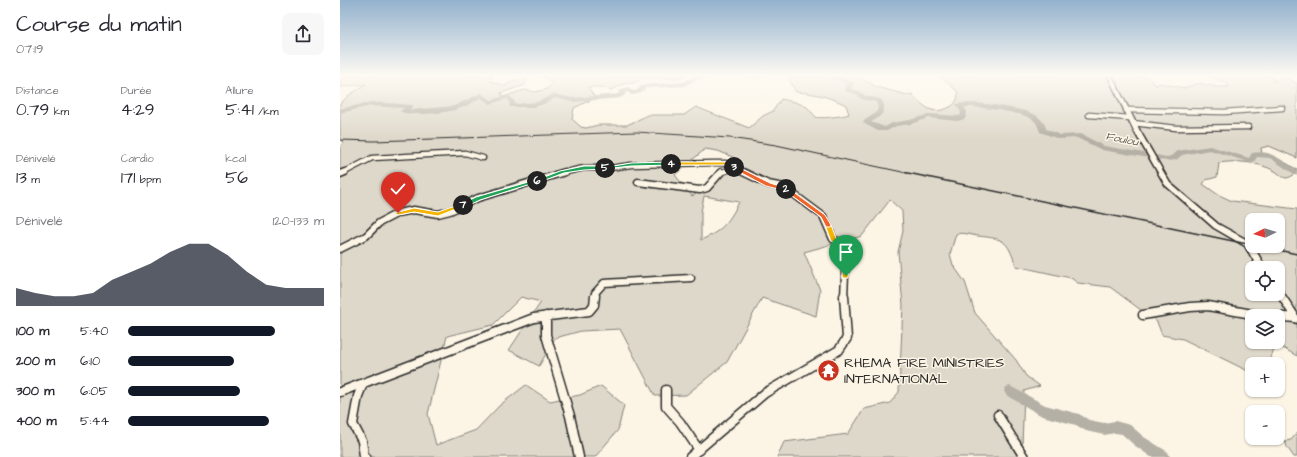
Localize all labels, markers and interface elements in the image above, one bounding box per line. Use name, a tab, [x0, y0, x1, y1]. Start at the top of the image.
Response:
text: Course du matin	[16, 9, 182, 40]
button: share	[282, 13, 324, 55]
text: 07:19	[16, 40, 43, 58]
text: Distance	[16, 83, 59, 98]
text: Durée	[121, 83, 151, 98]
text: Allure	[225, 83, 253, 98]
text: 0.79	[16, 98, 49, 122]
text: 4:29	[121, 98, 154, 122]
text: 5:41	[225, 98, 254, 122]
text: km	[49, 104, 69, 119]
text: /km	[254, 104, 279, 119]
water label: Foulou	[1104, 128, 1141, 150]
text: Dénivelé	[16, 151, 56, 166]
text: Cardio	[121, 151, 154, 166]
text: kcal	[225, 151, 246, 166]
pin: 4	[661, 154, 681, 174]
text: 4	[667, 156, 675, 171]
pin: 3	[724, 157, 744, 177]
pin: 5	[595, 158, 615, 178]
text: 3	[731, 159, 737, 174]
text: 5	[601, 160, 609, 175]
text: 13	[16, 166, 27, 190]
text: 171	[121, 166, 135, 190]
text: 56	[225, 166, 248, 190]
pin: 6	[527, 171, 547, 191]
text: m	[27, 172, 40, 187]
text: bpm	[135, 172, 161, 187]
pin	[381, 172, 415, 213]
text: 6	[534, 173, 540, 188]
icon: check	[387, 178, 409, 200]
pin: 2	[776, 179, 796, 199]
text: 2	[783, 181, 789, 196]
pin: 7	[453, 195, 473, 215]
text: 7	[460, 197, 466, 212]
text: Dénivelé	[16, 212, 63, 230]
text: 120–133 m	[272, 212, 324, 230]
north arrow	[1245, 213, 1285, 253]
map controls	[1245, 213, 1285, 445]
pin	[829, 235, 863, 276]
icon: arrive	[835, 241, 857, 263]
button: locate	[1245, 261, 1285, 301]
button: layers	[1245, 309, 1285, 349]
text: 100 m	[16, 322, 49, 340]
text: 5:40	[80, 322, 108, 340]
text: 200 m	[16, 352, 55, 370]
text: 6:10	[80, 352, 100, 370]
place label: RHEMA FIRE MINISTRIES INTERNATIONAL	[844, 353, 1004, 389]
button: +	[1245, 357, 1285, 397]
temple icon: RHEMA FIRE MINISTRIES INTERNATIONAL	[816, 358, 842, 384]
text: 300 m	[16, 382, 54, 400]
text: 6:05	[80, 382, 108, 400]
button: −	[1245, 405, 1285, 445]
text: 400 m	[16, 412, 57, 430]
text: 5:44	[80, 412, 109, 430]

